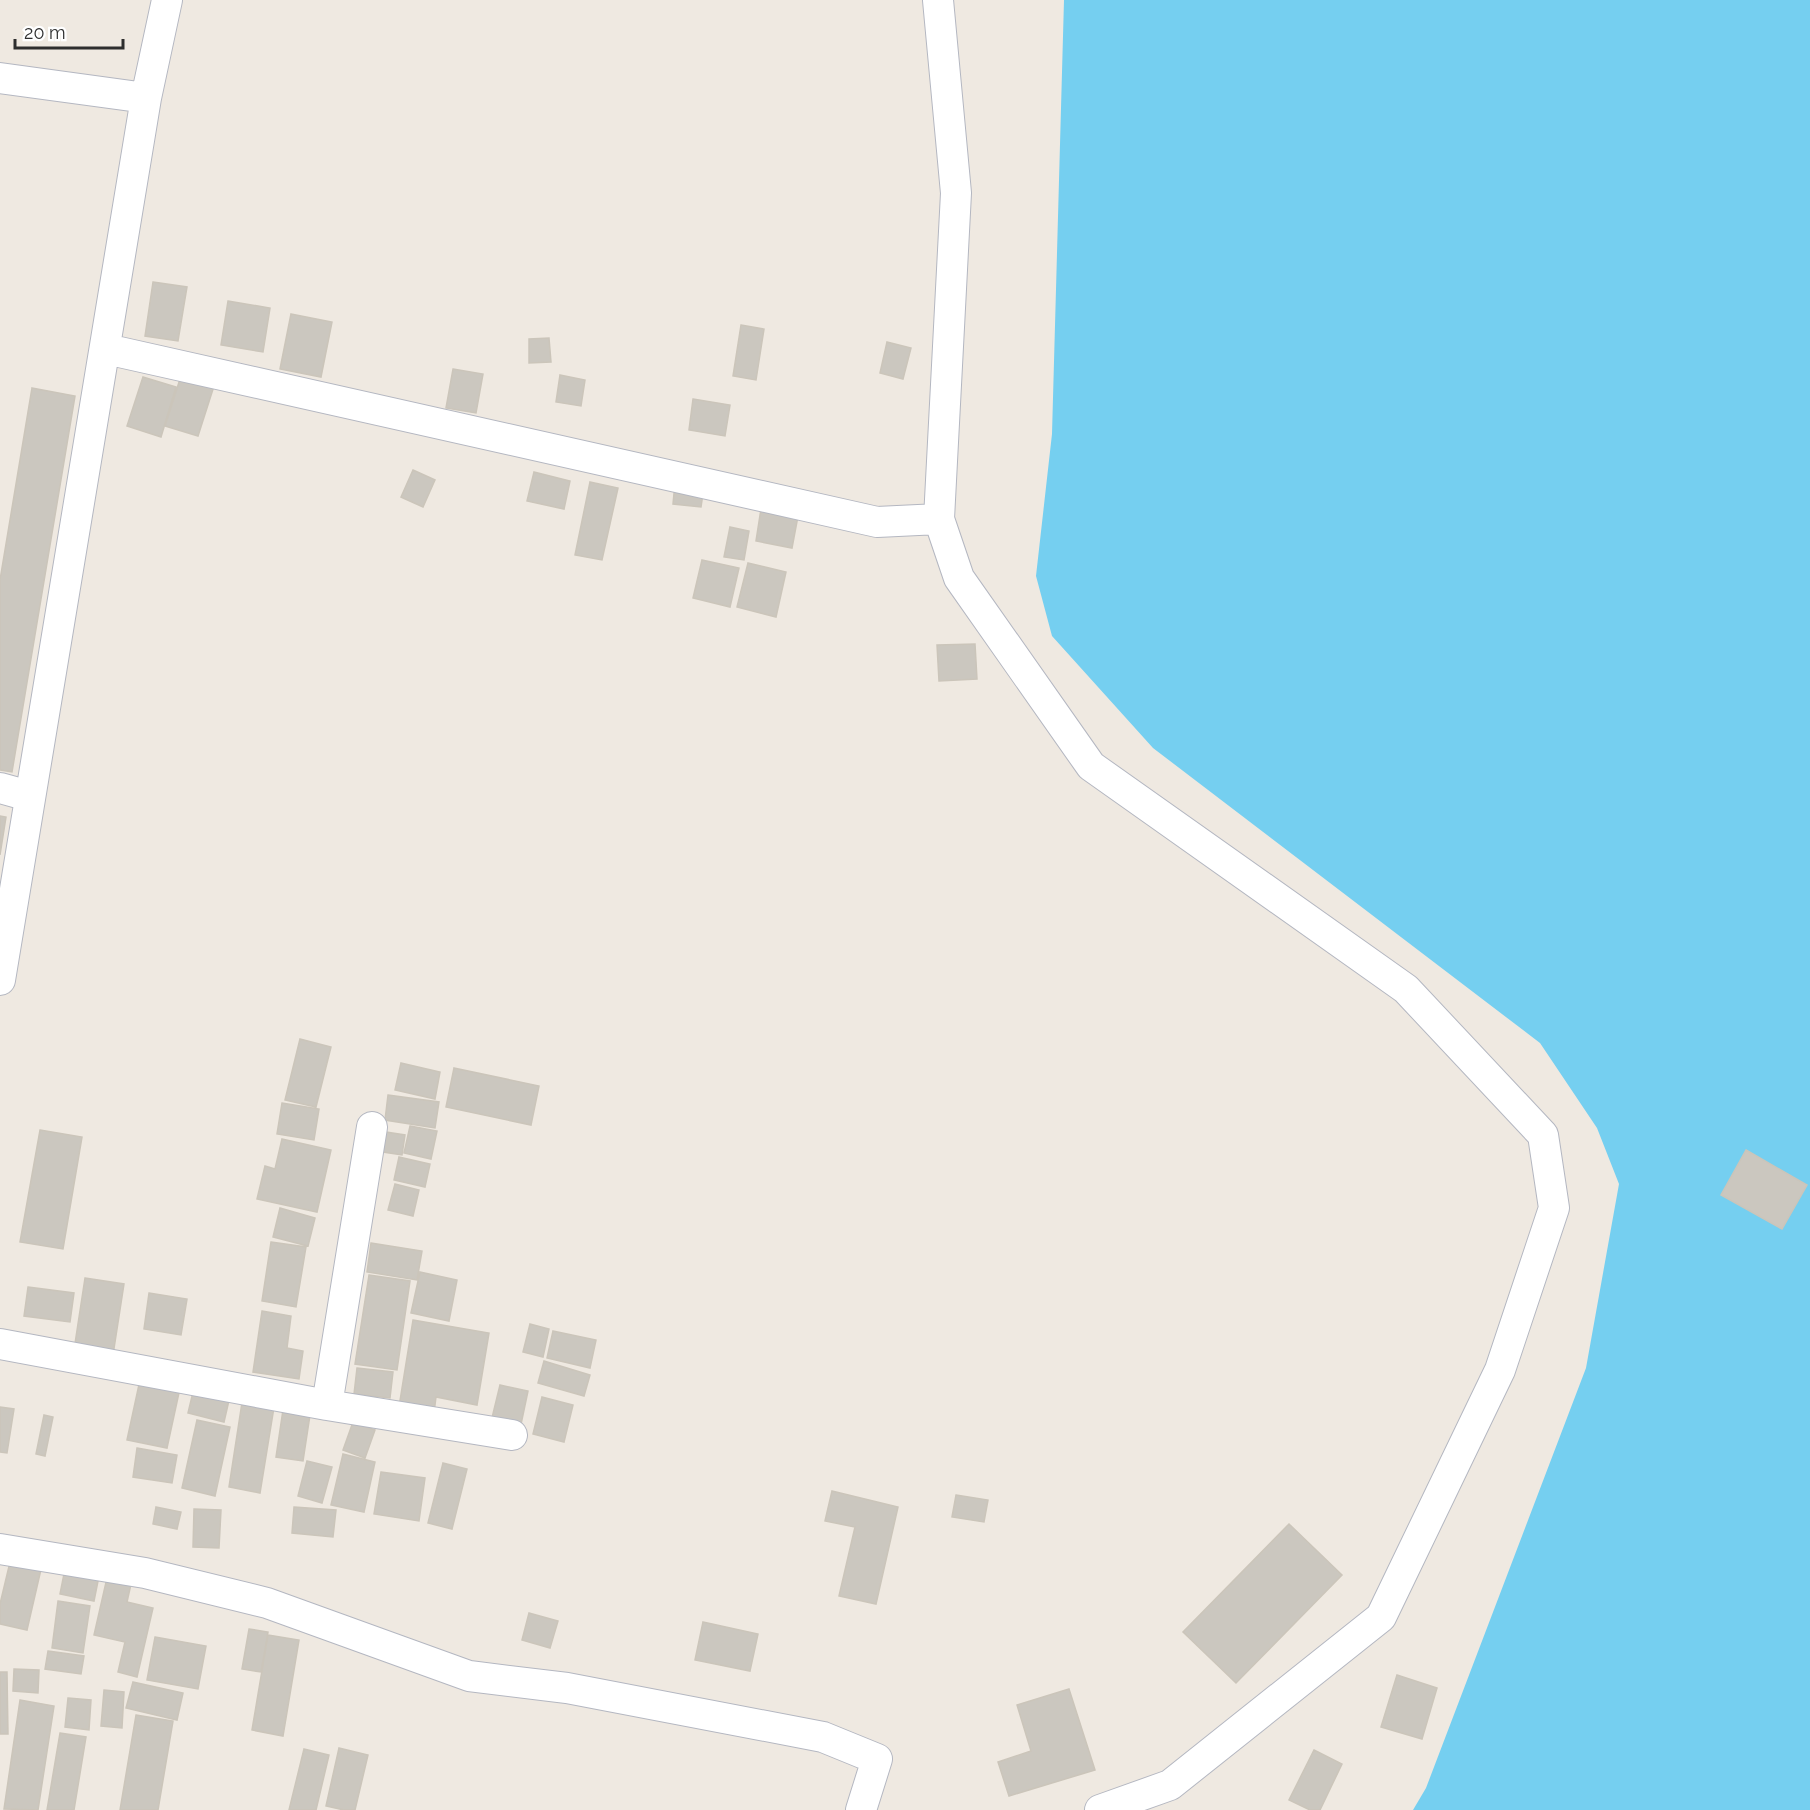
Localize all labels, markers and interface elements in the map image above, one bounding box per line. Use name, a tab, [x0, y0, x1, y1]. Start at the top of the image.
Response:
scale bar	[15, 12, 123, 50]
text: 20 m	[24, 22, 66, 43]

